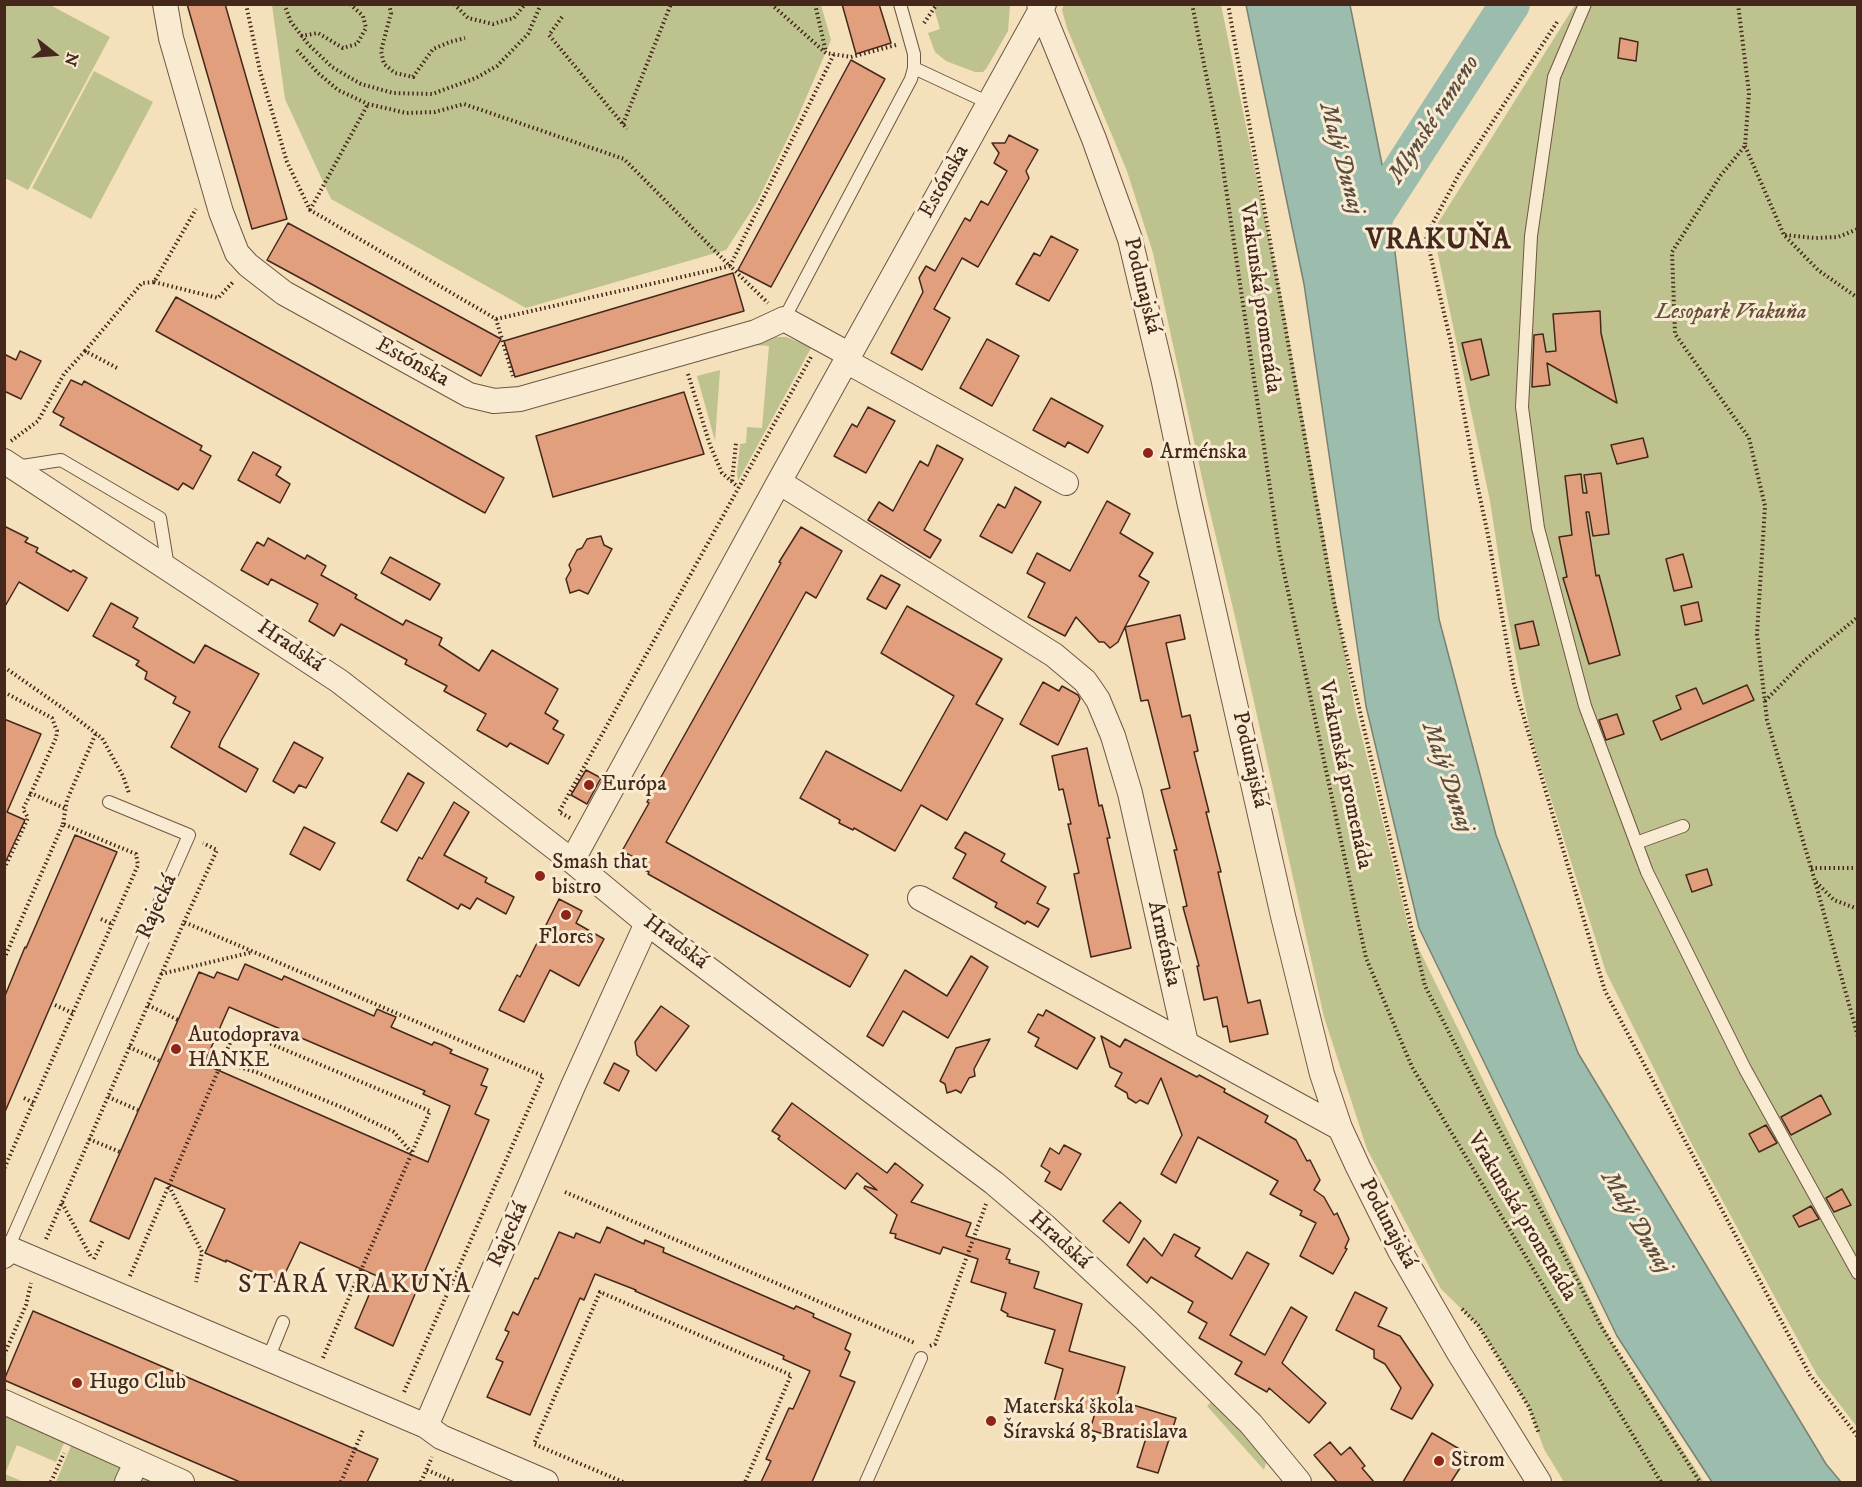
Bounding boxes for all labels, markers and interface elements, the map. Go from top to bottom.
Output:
north arrow [24,24,84,84]
text: N [60,50,83,68]
water label: Mlynské rameno [1383,51,1487,189]
water label: Malý Dunaj [1311,100,1369,218]
street label: Estónska [914,141,976,223]
street label: Vrakunská promenáda [1233,201,1285,395]
district label: VRAKUŇA [1366,225,1512,259]
street label: Podunajská [1116,235,1166,337]
park label: Lesopark Vrakuňa [1655,300,1807,326]
street label: Estónska [371,332,453,394]
place label: Arménska [1160,440,1247,466]
marker: Arménska [1141,446,1155,460]
street label: Hradská [252,615,328,679]
street label: Vrakunská promenáda [1311,678,1377,872]
street label: Podunajská [1225,709,1273,811]
water label: Malý Dunaj [1414,719,1478,837]
place label: Európa [601,772,666,798]
marker: Európa [582,778,596,792]
place label: Smash that bistro [552,850,648,902]
marker: Smash that bistro [533,869,547,883]
street label: Rajecká [132,871,184,943]
street label: Arménska [1140,899,1186,989]
marker: Flores [559,908,573,922]
street label: Hradská [637,910,713,976]
place label: Flores [538,925,594,951]
place label: Autodoprava HANKE [188,1023,300,1074]
marker: Autodoprava HANKE [169,1042,183,1056]
street label: Vrakunská promenáda [1460,1128,1582,1306]
water label: Malý Dunaj [1593,1167,1677,1279]
street label: Podunajská [1352,1174,1422,1274]
street label: Rajecká [483,1199,535,1271]
street label: Hradská [1022,1206,1096,1276]
district label: STARÁ VRAKUŇA [238,1271,472,1303]
place label: Hugo Club [89,1370,186,1396]
marker: Hugo Club [70,1376,84,1390]
place label: Materská škola Šíravská 8, Bratislava [1003,1395,1188,1446]
marker: Materská škola Šíravská 8, Bratislava [984,1414,998,1428]
place label: Strom [1451,1448,1505,1474]
marker: Strom [1432,1454,1446,1468]

